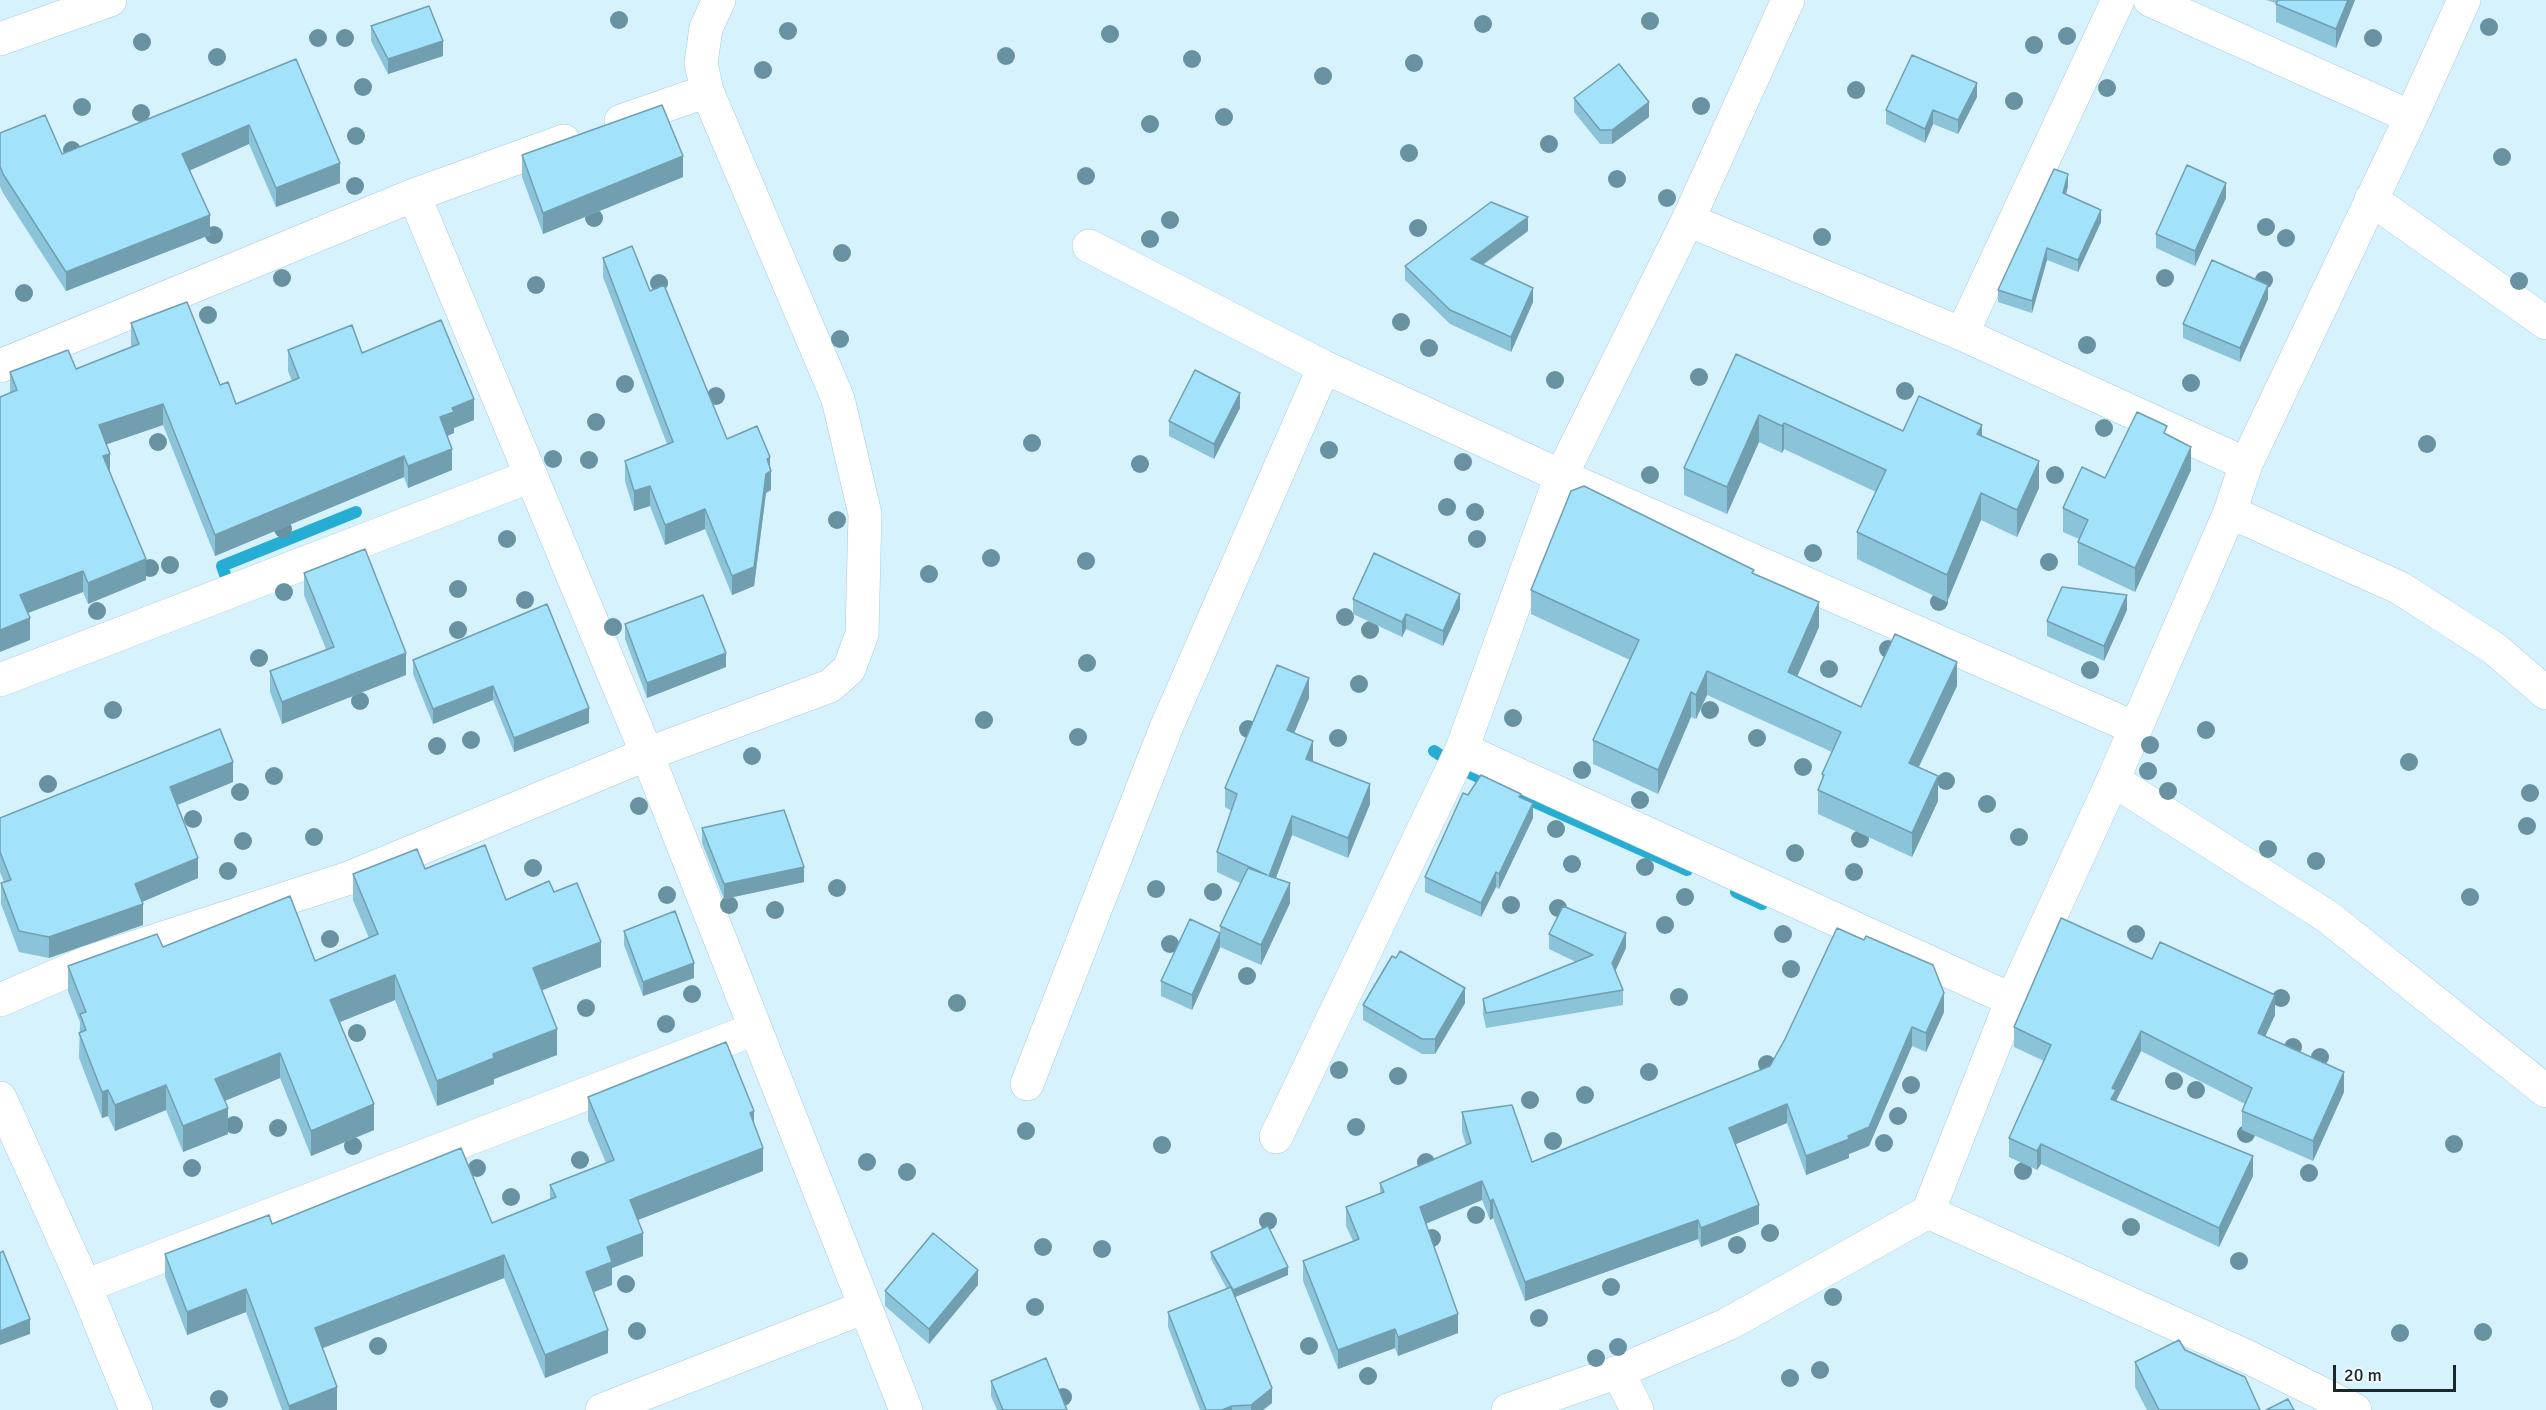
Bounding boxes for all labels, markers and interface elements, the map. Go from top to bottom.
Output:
scale bar [2336,1353,2459,1391]
text: 20 m [2344,1364,2382,1386]

